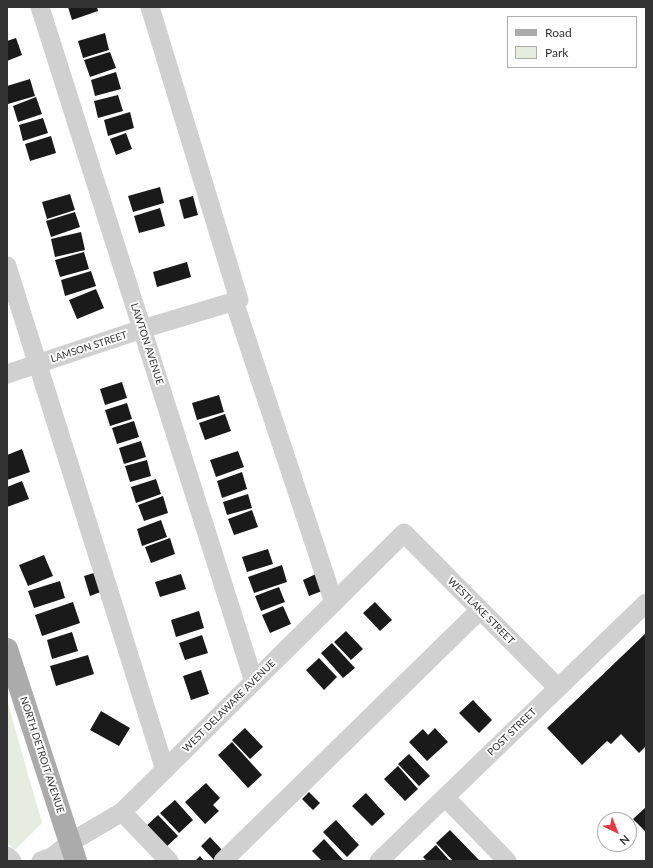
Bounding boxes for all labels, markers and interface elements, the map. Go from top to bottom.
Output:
legend [507,16,637,68]
text: Road [545,25,572,40]
text: Park [545,45,568,60]
street label: LAWTON AVENUE [128,302,166,386]
street label: LAMSON STREET [49,329,129,365]
street label: WESTLAKE STREET [445,575,517,647]
street label: WEST DELAWARE AVENUE [180,657,278,755]
street label: NORTH DETROIT AVENUE [17,695,67,815]
street label: POST STREET [485,706,539,758]
north arrow [597,812,637,852]
text: N [617,833,632,848]

